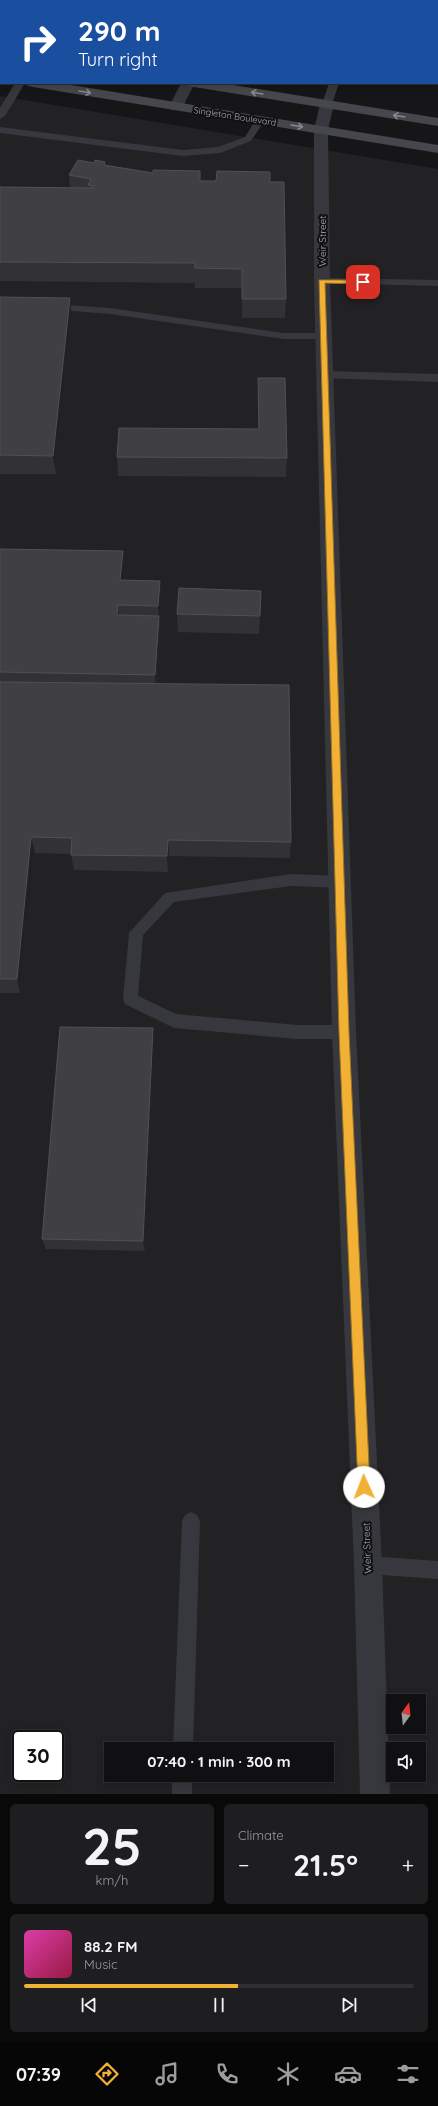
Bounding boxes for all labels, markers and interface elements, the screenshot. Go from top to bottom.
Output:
text: 290 m [78,13,161,48]
icon: right [12,16,64,68]
text: Turn right [78,48,158,71]
one-way arrow [78,88,91,96]
one-way arrow [251,89,264,97]
street label: Singleton Boulevard [193,104,277,128]
one-way arrow [393,111,406,119]
one-way arrow [290,122,303,130]
street label: Weir Street [316,215,329,267]
pin [346,265,380,299]
icon: arrive [352,271,374,293]
position arrow [343,1466,385,1508]
street label: Weir Street [360,1522,374,1574]
north arrow [386,1694,426,1734]
map controls [386,1694,426,1782]
speed limit sign: 30 [12,1730,64,1782]
button: sound [386,1742,426,1782]
text: 07:40 · 1 min · 300 m [147,1752,291,1771]
text: 25 [82,1813,142,1878]
text: Climate [238,1827,284,1843]
text: 21.5° [293,1846,358,1884]
text: − [238,1851,249,1879]
text: + [402,1851,414,1879]
text: km/h [96,1872,128,1888]
text: 88.2 FM [84,1937,138,1956]
text: Music [84,1956,118,1972]
icon: previous [78,1994,100,2016]
icon: pause [208,1994,230,2016]
icon: next [338,1994,360,2016]
icon: directions [93,2060,121,2088]
icon: music [153,2060,181,2088]
icon: phone [213,2060,241,2088]
icon: climate [274,2060,302,2088]
icon: car [334,2060,362,2088]
icon: filters [394,2060,422,2088]
text: 07:39 [16,2063,61,2086]

